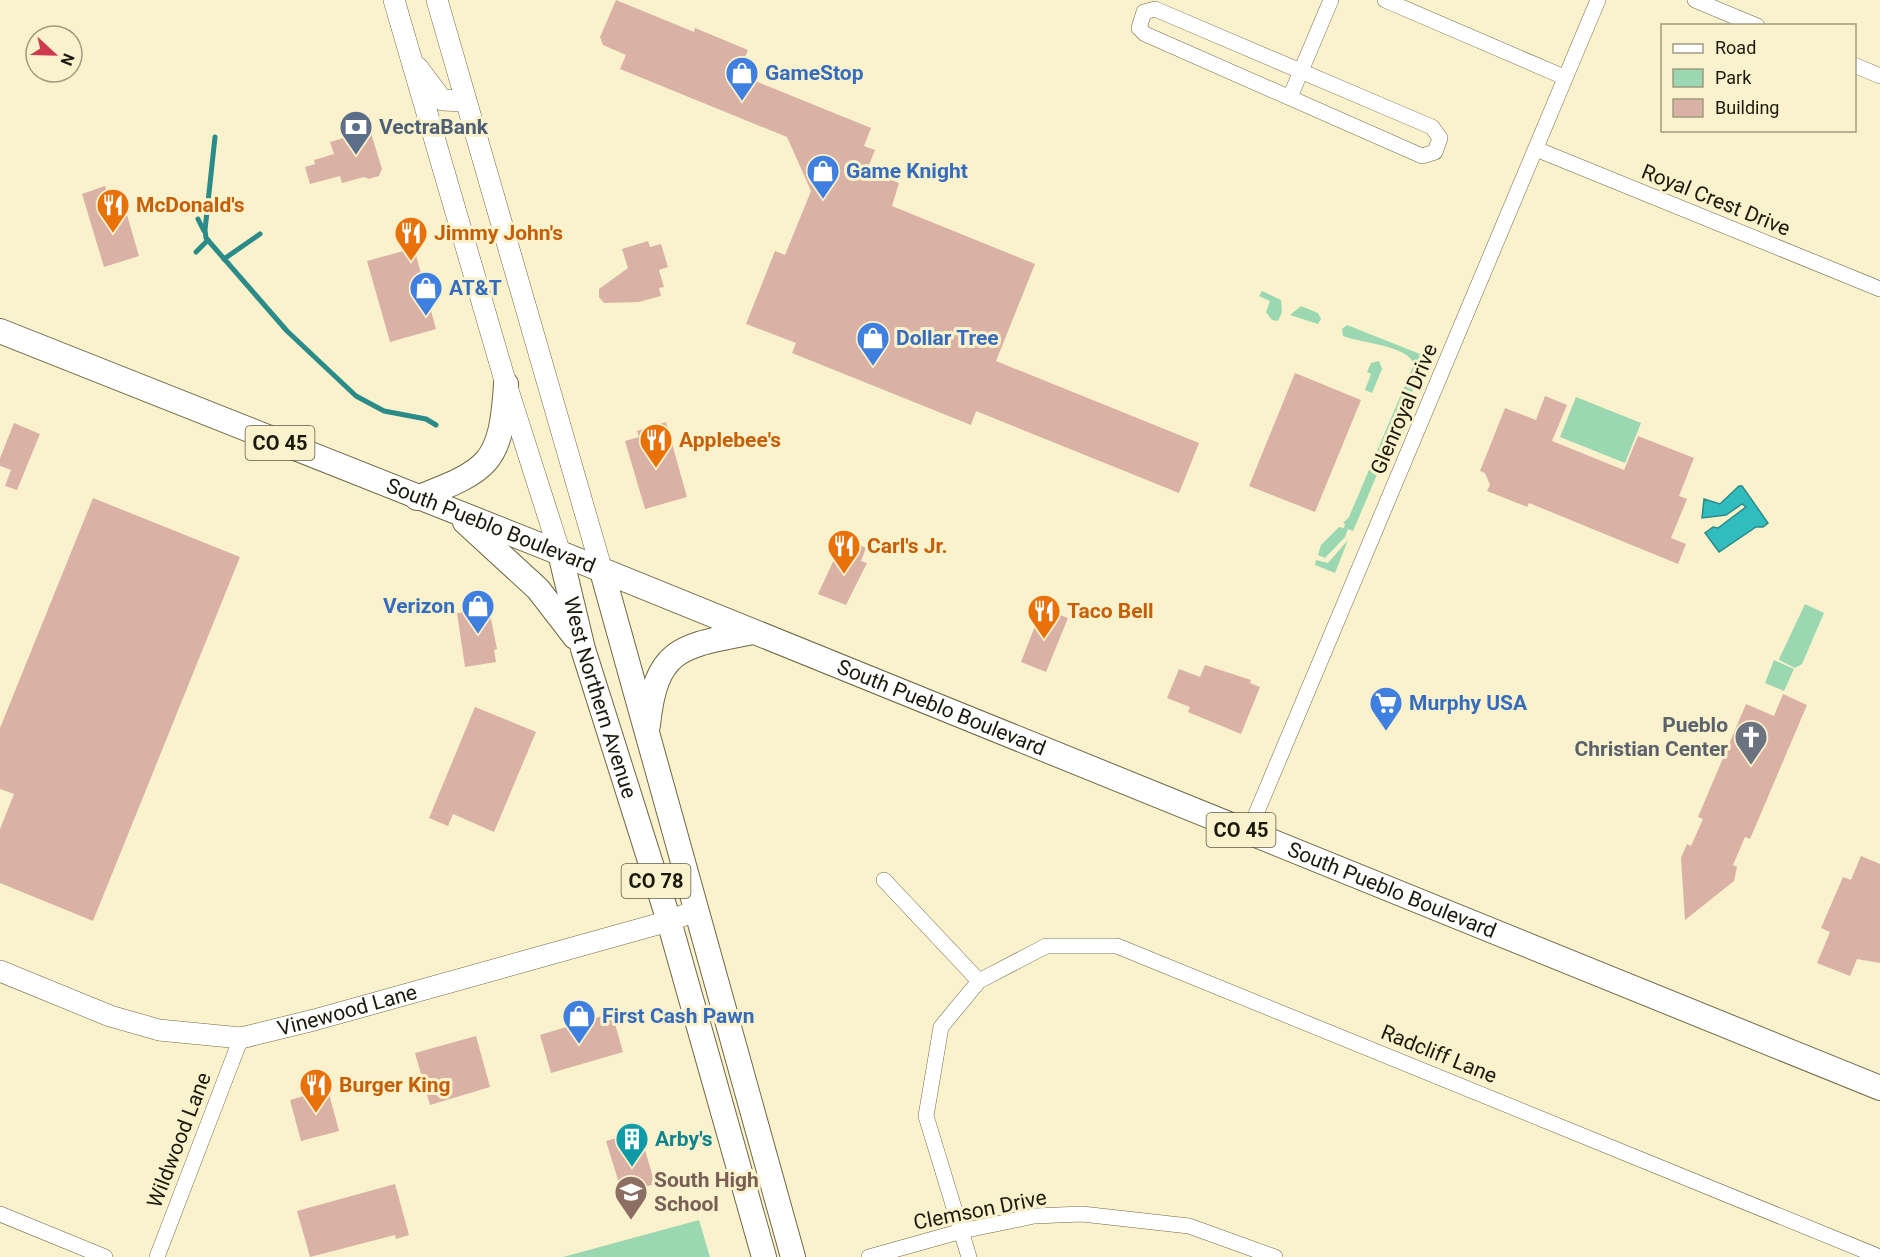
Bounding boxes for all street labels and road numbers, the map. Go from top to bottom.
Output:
street label: Royal Crest Drive [1638,159,1794,241]
street label: Glenroyal Drive [1366,340,1442,478]
road number: CO 45 [246,426,314,460]
street label: South Pueblo Boulevard [383,473,599,578]
street label: West Northern Avenue [559,594,641,801]
street label: South Pueblo Boulevard [834,655,1049,761]
road number: CO 45 [1206,813,1276,847]
street label: South Pueblo Boulevard [1284,837,1500,943]
road number: CO 78 [622,864,690,898]
street label: Vinewood Lane [275,980,420,1041]
street label: Radcliff Lane [1378,1020,1500,1088]
street label: Wildwood Lane [142,1069,216,1211]
street label: Clemson Drive [911,1185,1049,1235]

